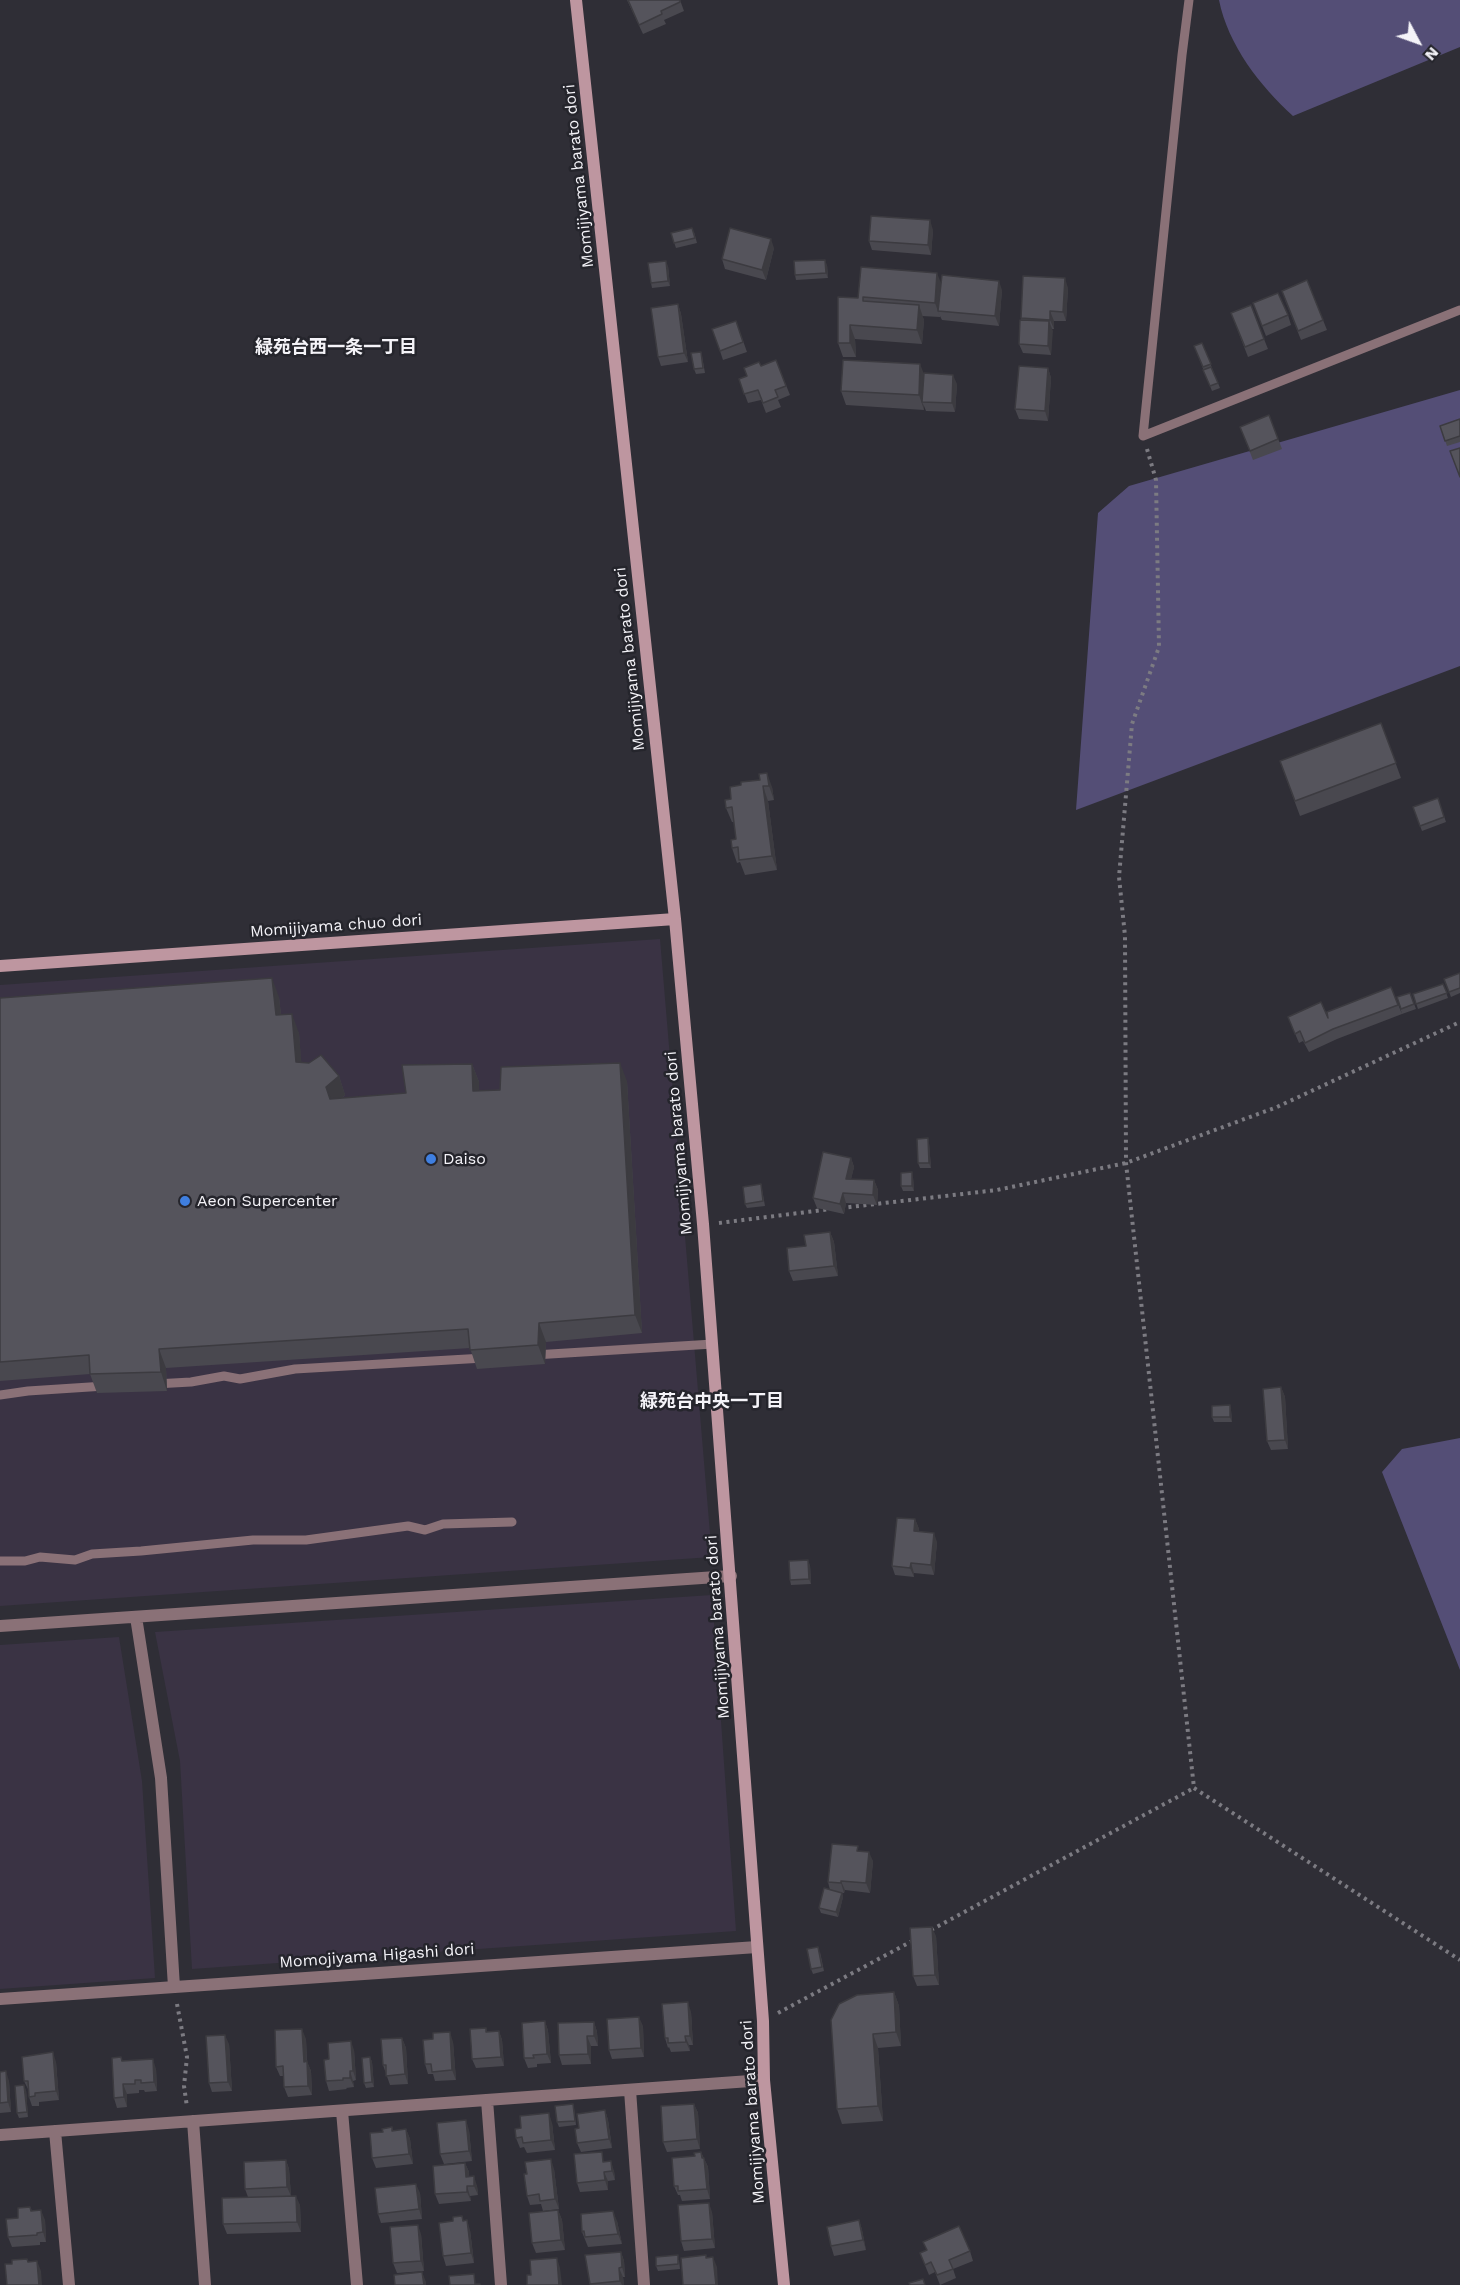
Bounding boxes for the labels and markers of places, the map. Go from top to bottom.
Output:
place label: Daiso [443,1149,486,1169]
marker: Daiso [424,1152,438,1166]
place label: Aeon Supercenter [197,1191,338,1211]
marker: Aeon Supercenter [178,1194,192,1208]

